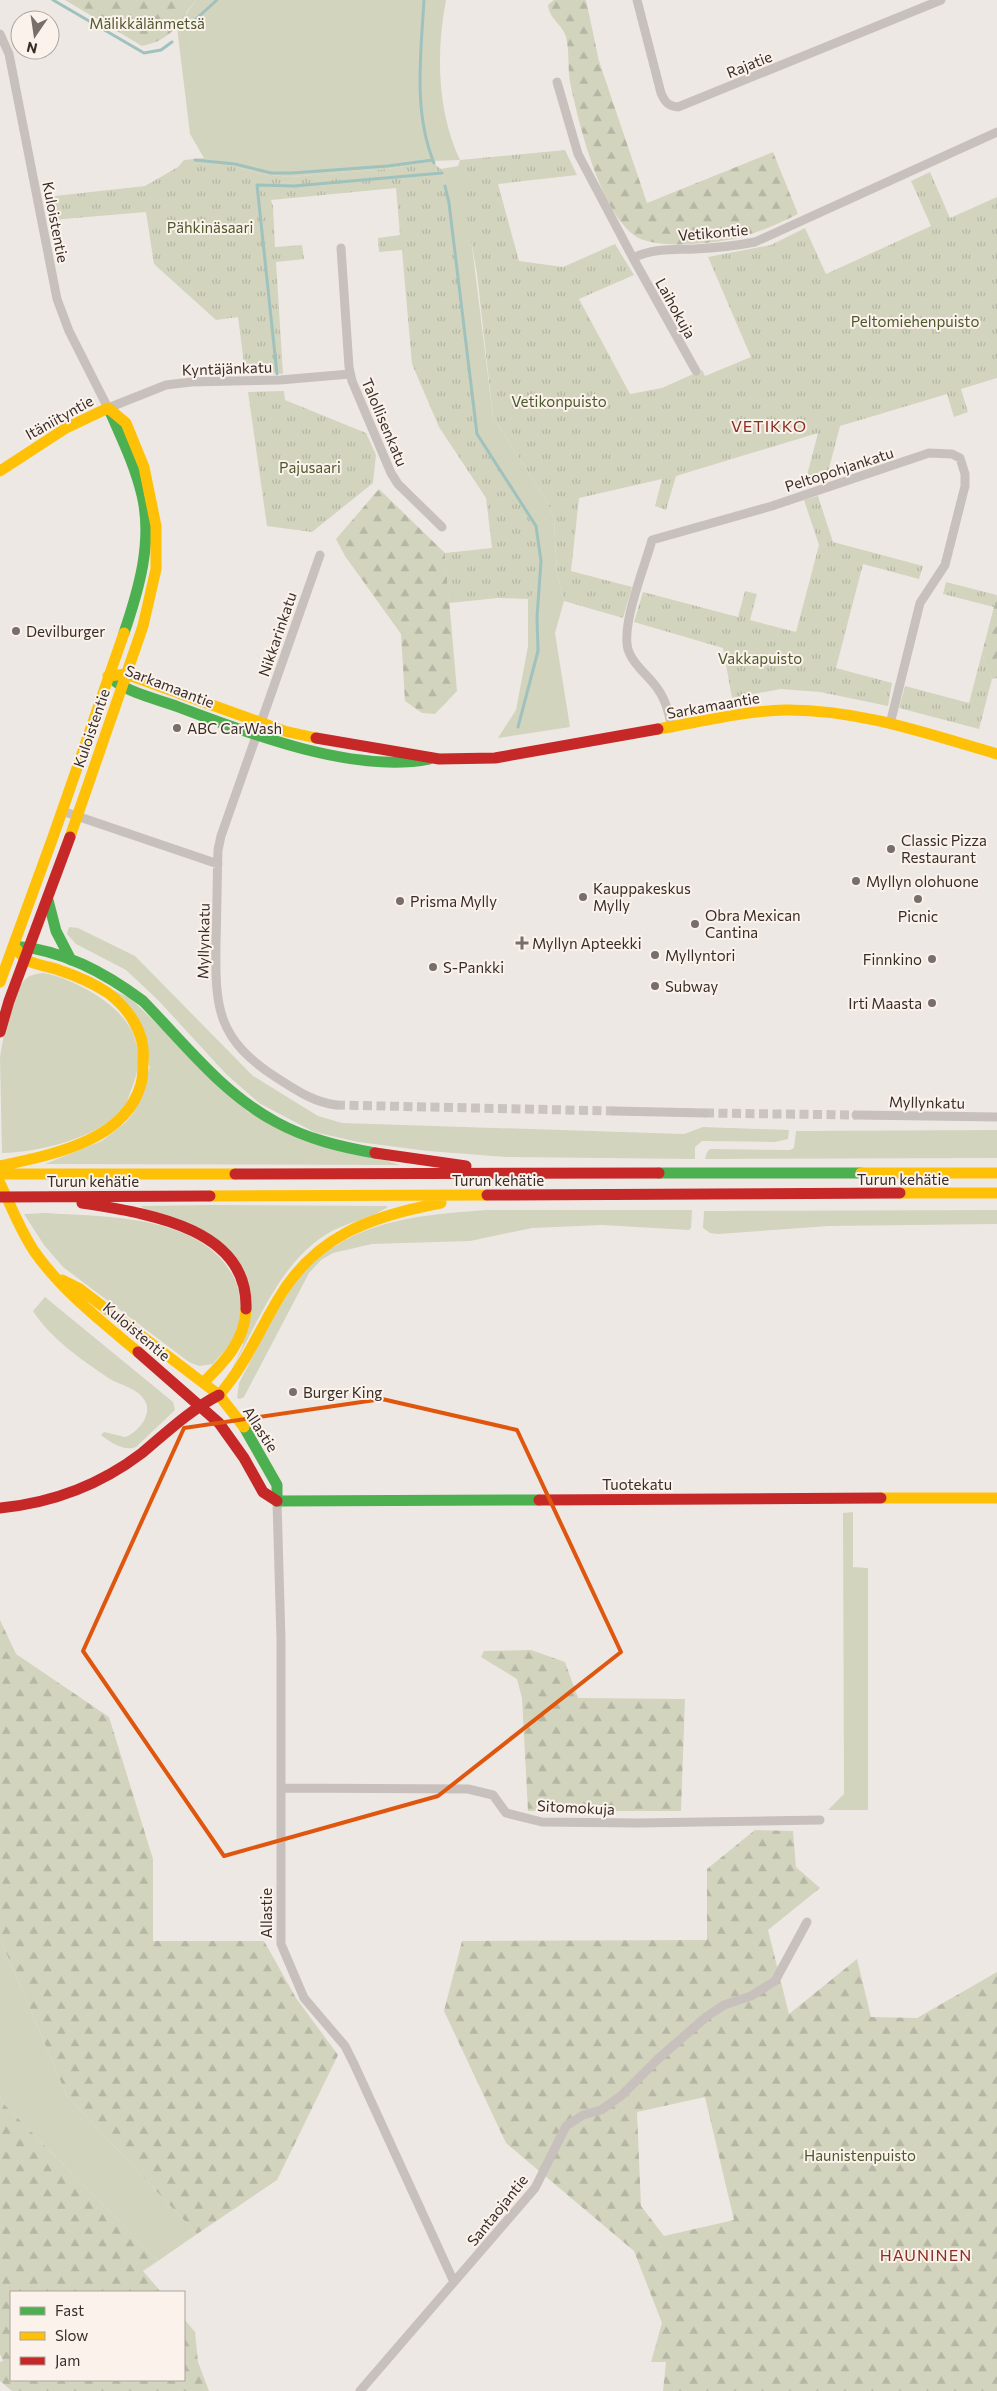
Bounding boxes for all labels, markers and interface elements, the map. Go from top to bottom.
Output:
north arrow [10,10,60,60]
park label: Mälikkälänmetsä [89,14,205,32]
text: N [25,39,39,58]
street label: Rajatie [724,47,774,81]
street label: Kuloistentie [39,180,73,264]
park label: Pähkinäsaari [167,218,253,236]
street label: Vetikontie [677,220,749,244]
street label: Laihokuja [652,275,700,341]
park label: Peltomiehenpuisto [851,312,979,330]
street label: Kyntäjänkatu [181,357,273,379]
street label: Talollisenkatu [358,375,412,469]
street label: Itäniityntie [22,391,96,443]
park label: Vetikonpuisto [511,392,607,410]
district label: VETIKKO [731,416,807,435]
street label: Peltopohjankatu [782,443,896,495]
park label: Pajusaari [279,458,341,476]
street label: Nikkarinkatu [254,589,300,679]
place label: Devilburger [26,622,105,640]
marker: Devilburger [10,625,22,637]
park label: Vakkapuisto [718,649,802,667]
street label: Sarkamaantie [123,661,217,711]
street label: Kuloistentie [69,686,113,770]
street label: Sarkamaantie [665,688,761,722]
place label: ABC CarWash [187,719,282,737]
marker: ABC CarWash [171,722,183,734]
place label: Classic Pizza Restaurant [901,831,987,866]
marker: Classic Pizza Restaurant [885,843,897,855]
place label: Myllyn olohuone [866,872,979,890]
marker: Myllyn olohuone [850,875,862,887]
place label: Kauppakeskus Mylly [593,879,691,914]
marker: Kauppakeskus Mylly [577,891,589,903]
place label: Prisma Mylly [410,892,497,910]
marker: Picnic [912,893,924,905]
marker: Prisma Mylly [394,895,406,907]
street label: Myllynkatu [193,903,213,979]
place label: Obra Mexican Cantina [705,906,801,941]
place label: Picnic [898,907,938,925]
marker: Obra Mexican Cantina [689,918,701,930]
place label: Myllyn Apteekki [532,934,642,952]
marker: Myllyn Apteekki [516,937,528,949]
place label: Myllyntori [665,946,735,964]
marker: Myllyntori [649,949,661,961]
place label: Finnkino [863,950,922,968]
marker: Finnkino [926,953,938,965]
place label: S-Pankki [443,958,504,976]
marker: S-Pankki [427,961,439,973]
place label: Subway [665,977,718,995]
marker: Subway [649,980,661,992]
place label: Irti Maasta [848,994,922,1012]
marker: Irti Maasta [926,997,938,1009]
street label: Myllynkatu [889,1092,965,1112]
street label: Turun kehätie [857,1170,949,1188]
street label: Turun kehätie [452,1171,544,1189]
street label: Turun kehätie [47,1172,139,1190]
street label: Kuloistentie [100,1298,174,1364]
place label: Burger King [303,1383,382,1401]
marker: Burger King [287,1386,299,1398]
street label: Allastie [240,1403,282,1455]
street label: Tuotekatu [602,1475,672,1493]
street label: Sitomokuja [537,1796,615,1818]
street label: Allastie [257,1888,275,1938]
park label: Haunistenpuisto [804,2146,916,2164]
street label: Santaojantie [463,2171,531,2249]
district label: HAUNINEN [880,2245,972,2264]
legend [10,2291,185,2381]
text: Fast [55,2301,84,2319]
text: Slow [55,2326,88,2344]
text: Jam [55,2351,80,2369]

